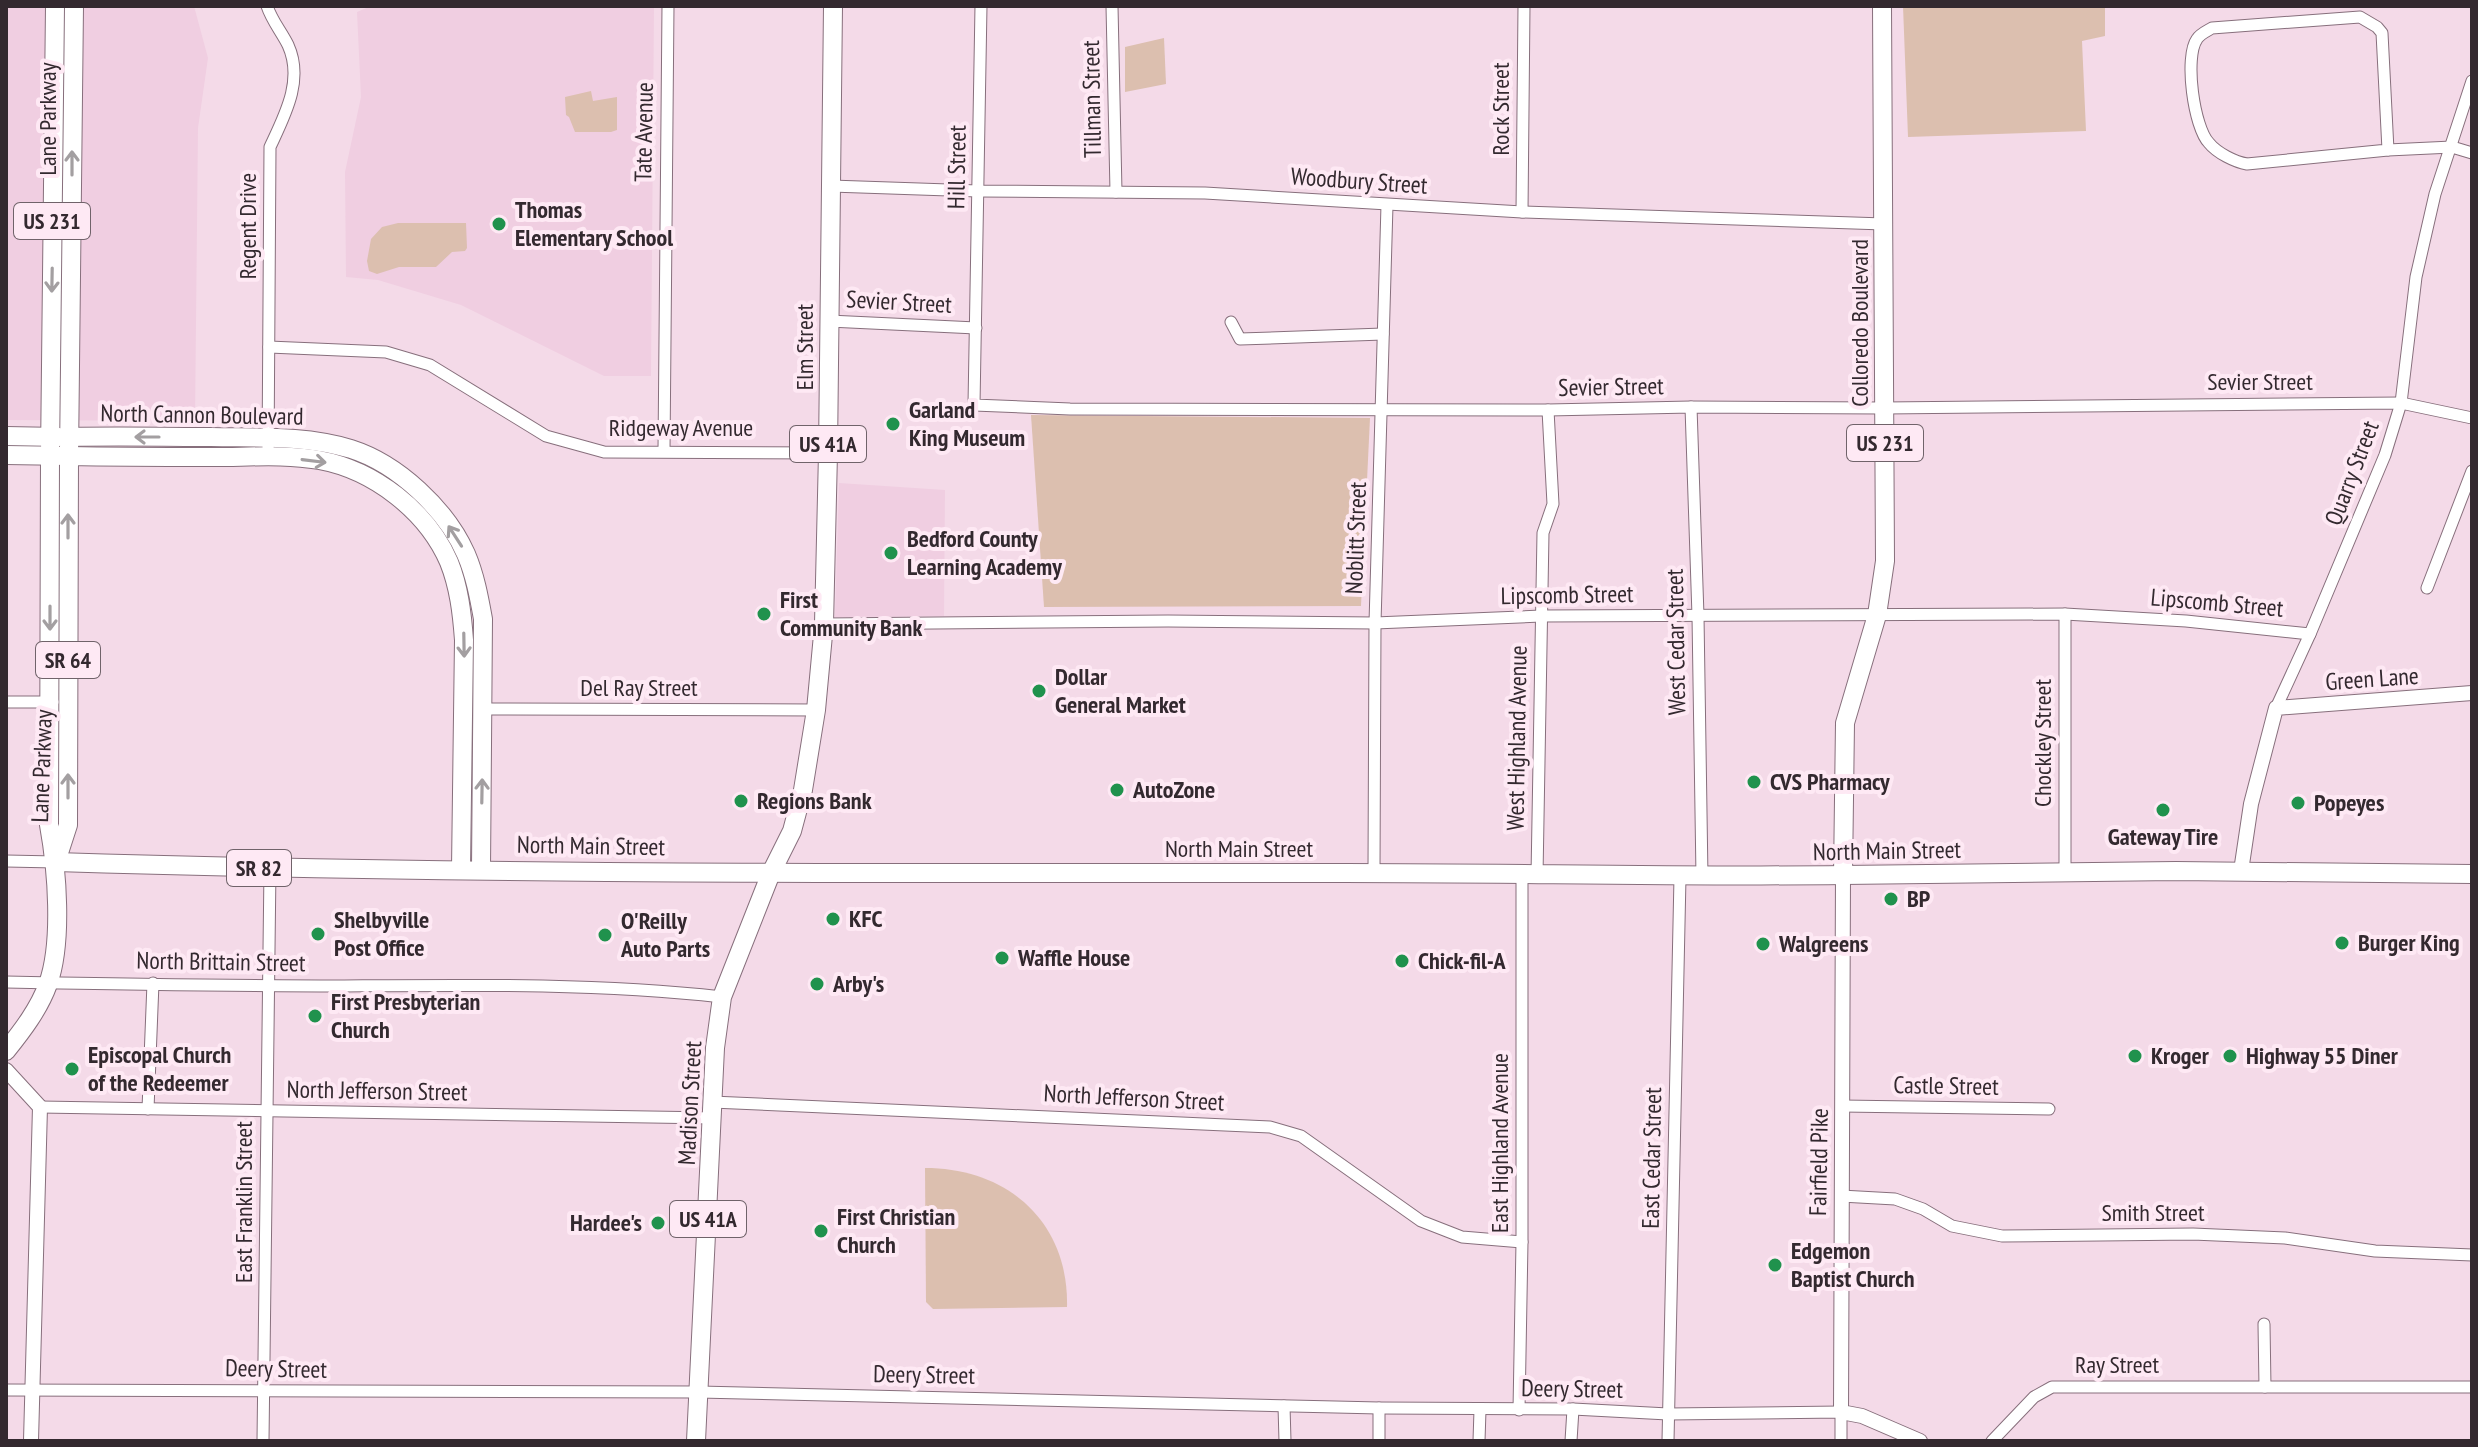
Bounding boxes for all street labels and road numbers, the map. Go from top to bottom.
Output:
street label: Tillman Street [1075,40,1108,158]
street label: Lane Parkway [32,62,63,176]
street label: Rock Street [1485,62,1516,156]
street label: Tate Avenue [627,82,660,182]
street label: Hill Street [940,124,973,209]
street label: Woodbury Street [1290,160,1429,201]
street label: Regent Drive [232,173,263,279]
road number: US 231 [14,203,90,239]
street label: Colloredo Boulevard [1844,239,1875,407]
street label: Sevier Street [846,283,953,320]
street label: Elm Street [789,303,820,390]
street label: Sevier Street [2207,366,2313,397]
street label: Sevier Street [1558,370,1664,403]
street label: North Cannon Boulevard [100,397,304,432]
street label: Ridgeway Avenue [609,412,753,443]
street label: Quarry Street [2317,416,2386,529]
road number: US 231 [1847,425,1923,461]
road number: US 41A [790,426,866,462]
street label: Noblitt Street [1338,481,1373,595]
street label: West Cedar Street [1659,568,1692,716]
street label: Lipscomb Street [1500,578,1634,611]
street label: Lipscomb Street [2149,581,2285,624]
road number: SR 64 [36,642,100,678]
street label: West Highland Avenue [1499,645,1534,831]
street label: Green Lane [2324,660,2420,697]
street label: Del Ray Street [580,672,698,703]
street label: Chockley Street [2027,679,2058,807]
street label: Lane Parkway [24,709,59,823]
street label: North Main Street [517,829,666,862]
street label: North Main Street [1165,833,1313,864]
street label: North Main Street [1813,834,1962,867]
road number: SR 82 [227,850,291,886]
street label: North Brittain Street [136,945,306,978]
street label: Madison Street [671,1040,708,1166]
street label: East Highland Avenue [1484,1053,1515,1233]
street label: Castle Street [1893,1069,1999,1102]
street label: North Jefferson Street [286,1073,468,1108]
street label: North Jefferson Street [1043,1077,1226,1118]
street label: East Cedar Street [1635,1087,1668,1229]
street label: Fairfield Pike [1802,1108,1835,1216]
street label: East Franklin Street [228,1121,259,1283]
street label: Smith Street [2101,1197,2205,1228]
road number: US 41A [670,1201,746,1237]
street label: Ray Street [2075,1349,2160,1380]
street label: Deery Street [225,1352,328,1385]
street label: Deery Street [873,1358,976,1391]
street label: Deery Street [1521,1372,1624,1405]

